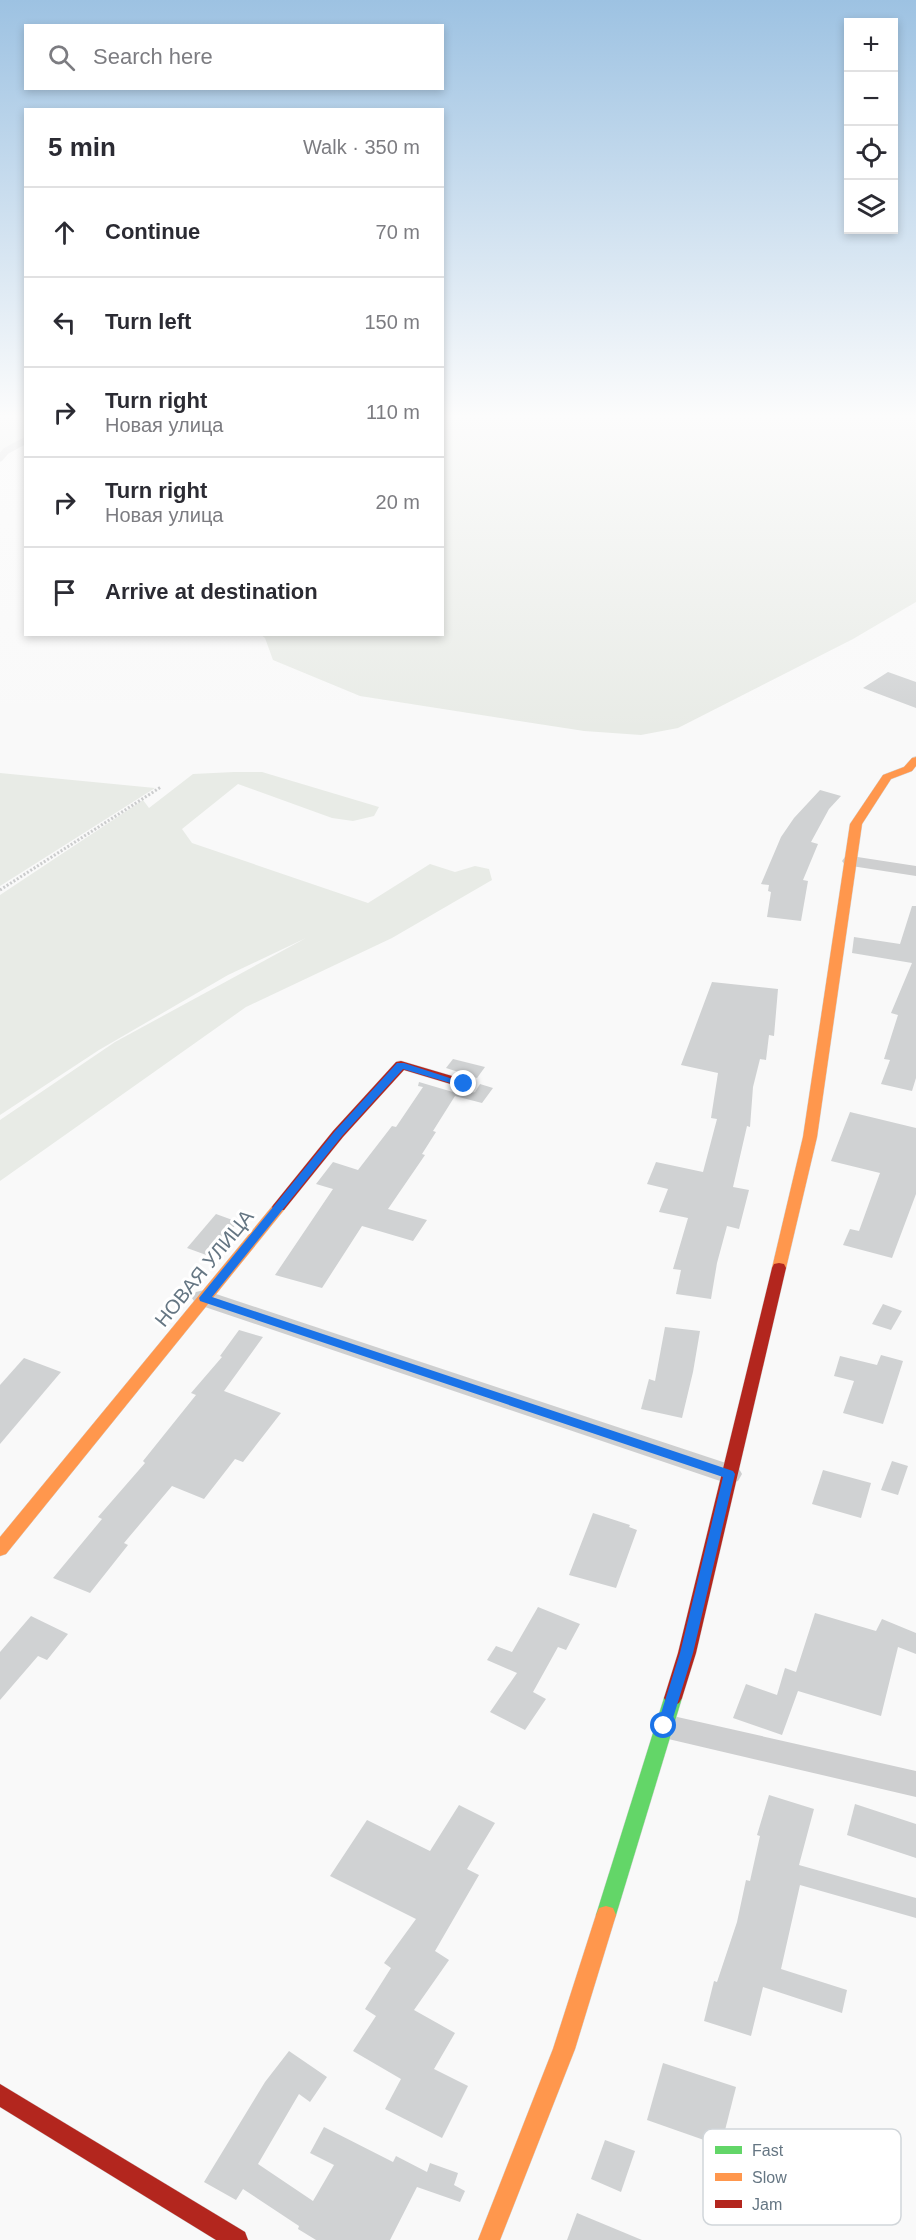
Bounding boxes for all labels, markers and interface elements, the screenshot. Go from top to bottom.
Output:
map controls [844,18,898,234]
button: + [844,18,898,72]
search box [24,24,444,90]
icon: search [45,41,78,74]
text: Search here [93,44,213,69]
button: − [844,72,898,126]
button: locate [844,126,898,180]
text: 5 min [48,132,116,162]
text: Walk · 350 m [303,136,420,158]
button: layers [844,180,898,234]
icon: ahead [48,216,81,249]
text: Continue [105,219,200,244]
text: 70 m [376,221,420,243]
icon: left [48,306,81,339]
text: Turn left [105,309,191,334]
text: 150 m [364,311,420,333]
text: Turn right [105,388,207,413]
icon: right [48,396,81,429]
text: 110 m [366,401,420,423]
text: Новая улица [105,414,223,436]
text: Turn right [105,478,207,503]
icon: right [48,486,81,519]
text: 20 m [376,491,420,513]
text: Новая улица [105,504,223,526]
icon: arrive [48,576,81,609]
text: Arrive at destination [105,579,318,604]
route end [450,1070,476,1096]
street label: НОВАЯ УЛИЦА [150,1205,258,1331]
route start [650,1712,676,1738]
legend [703,2129,901,2225]
text: Fast [752,2142,784,2159]
text: Slow [752,2169,787,2186]
text: Jam [752,2196,782,2213]

